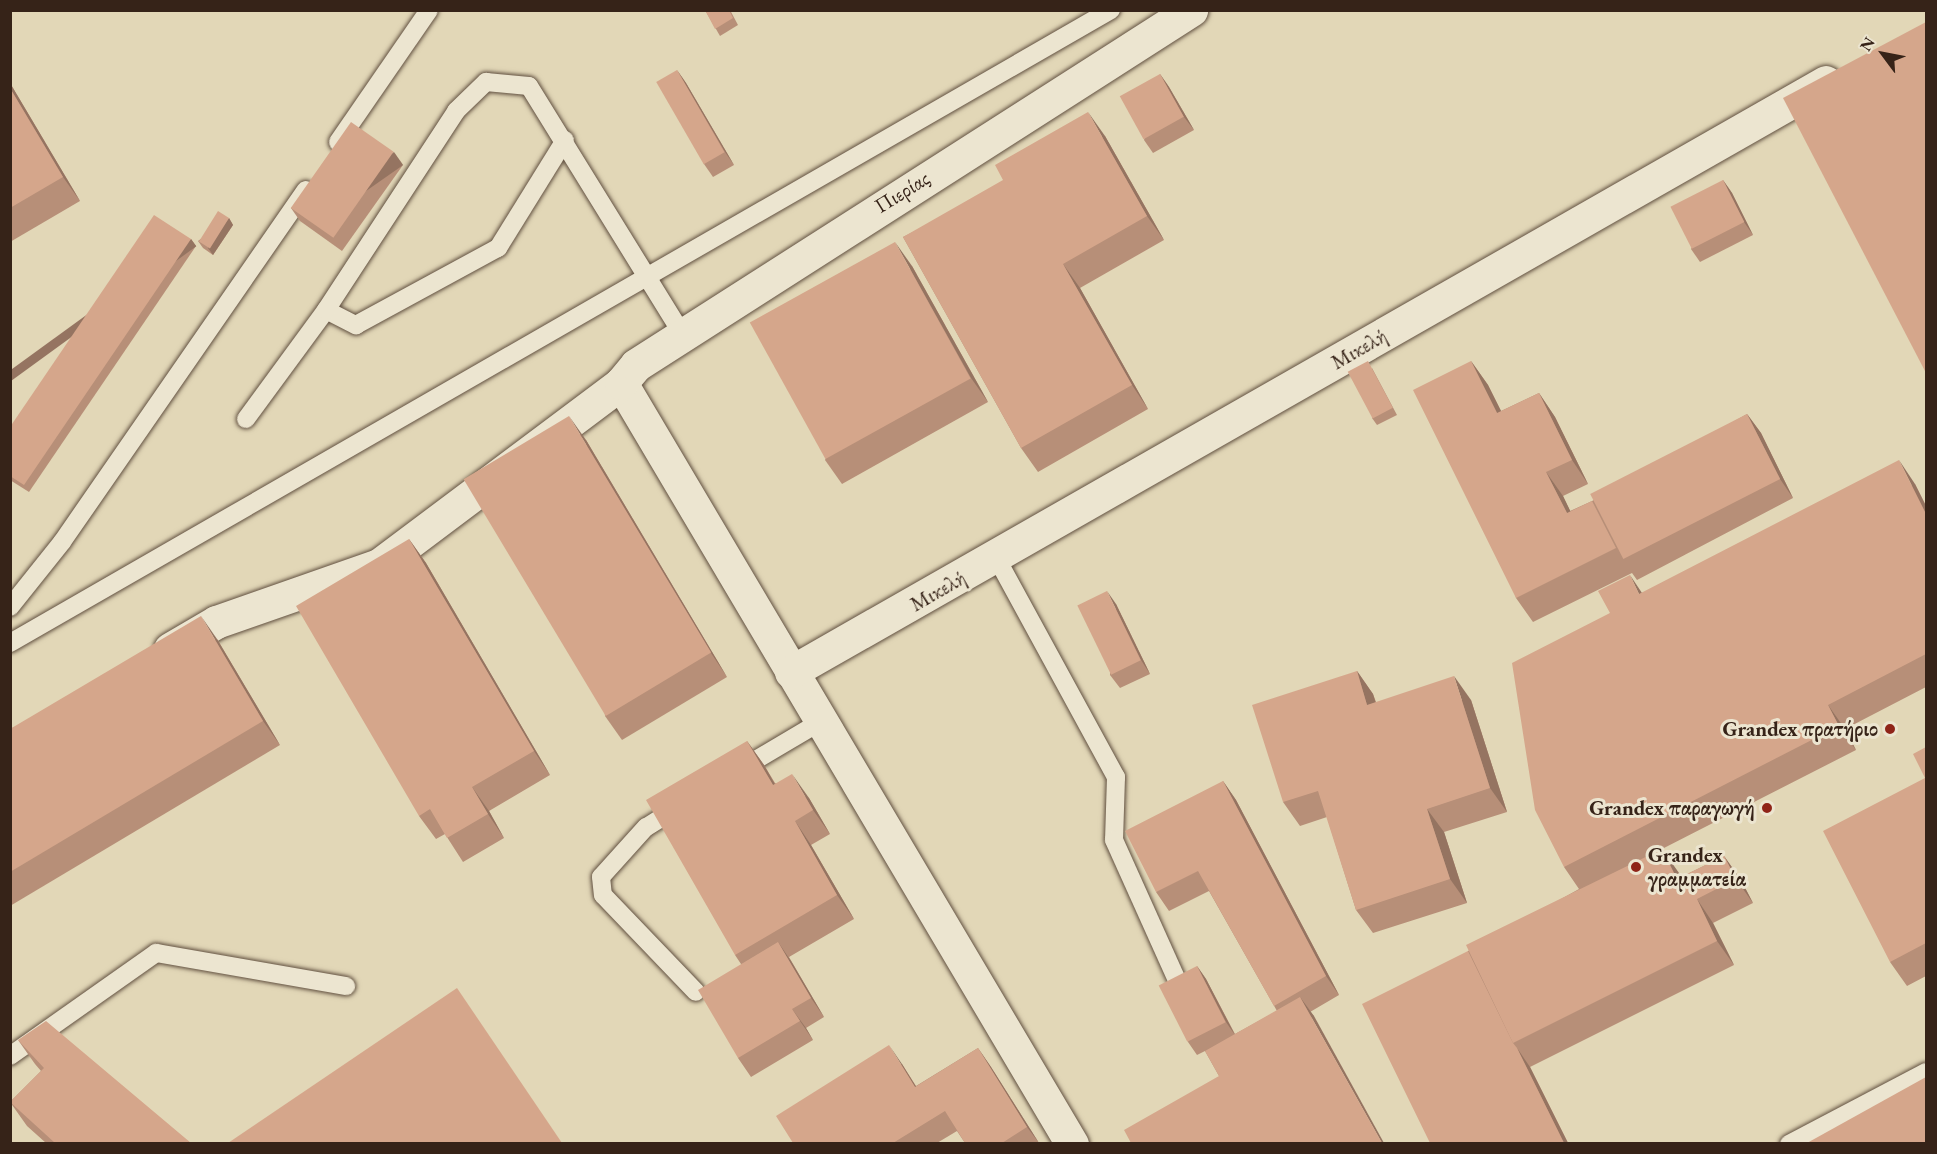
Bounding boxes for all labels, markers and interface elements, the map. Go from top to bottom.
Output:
north arrow [1853,24,1913,84]
text: N [1855,33,1880,55]
street label: Πιερίας [870,165,934,219]
street label: Μικελή [1327,323,1391,375]
street label: Μικελή [906,565,970,617]
place label: Grandex πρατήριο [1723,716,1878,742]
marker: Grandex πρατήριο [1883,722,1897,736]
place label: Grandex παραγωγή [1589,795,1755,821]
marker: Grandex παραγωγή [1760,801,1774,815]
place label: Grandex γραμματεία [1648,842,1746,892]
marker: Grandex γραμματεία [1629,860,1643,874]

